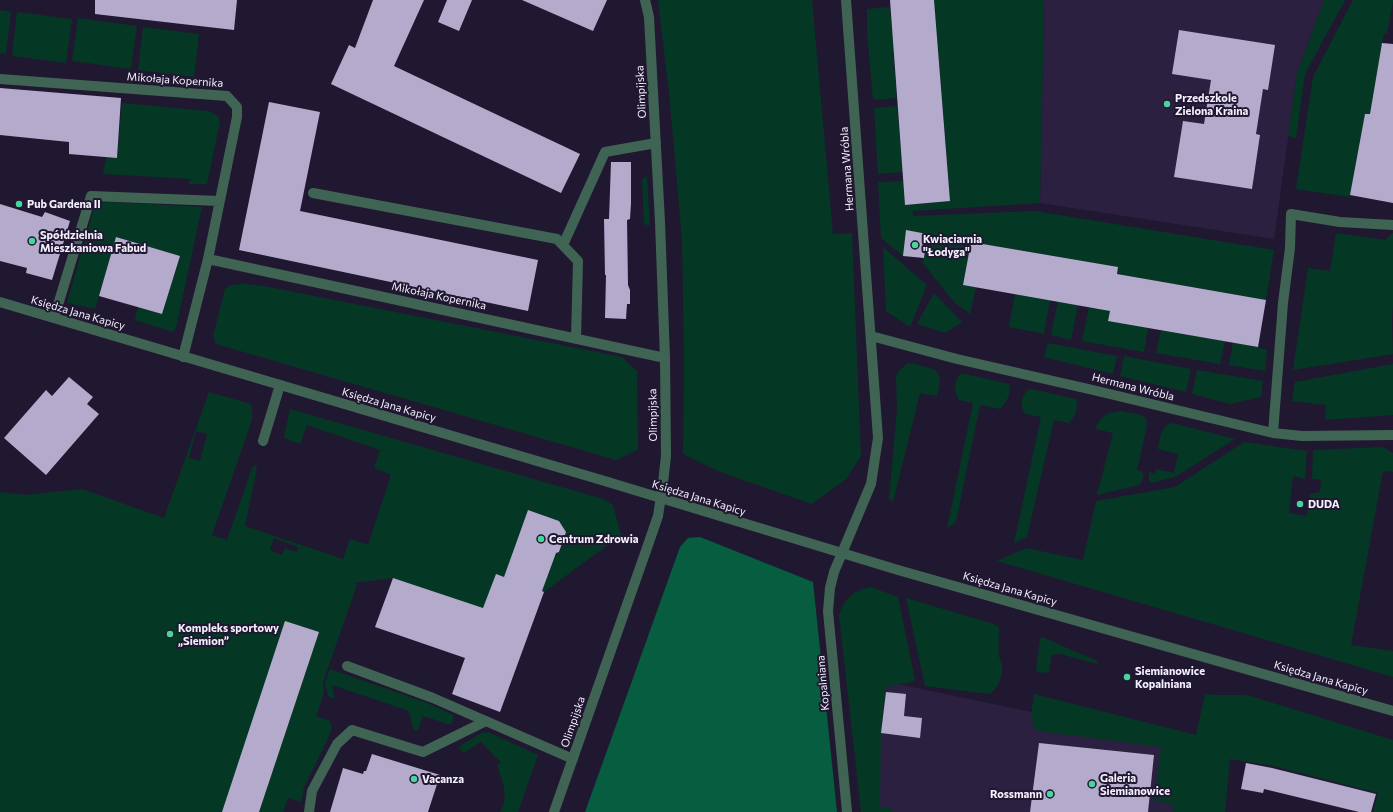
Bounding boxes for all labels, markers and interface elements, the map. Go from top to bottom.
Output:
street label: Olimpijska [633,65,649,119]
street label: Mikołaja Kopernika [126,70,224,90]
place label: Przedszkole Zielona Kraina [1175,91,1248,117]
marker: Przedszkole Zielona Kraina [1162,99,1172,109]
street label: Hermana Wróbla [837,126,857,212]
place label: Pub Gardena II [27,197,101,211]
marker: Pub Gardena II [14,199,24,209]
place label: Spółdzielnia Mieszkaniowa Fabud [40,228,146,254]
place label: Kwiaciarnia "Łodyga" [923,232,982,258]
marker: Spółdzielnia Mieszkaniowa Fabud [27,236,37,246]
marker: Kwiaciarnia "Łodyga" [910,240,920,250]
street label: Mikołaja Kopernika [390,280,488,312]
street label: Księdza Jana Kapicy [29,293,127,333]
street label: Hermana Wróbla [1090,370,1176,404]
street label: Księdza Jana Kapicy [340,385,438,425]
street label: Olimpijska [646,388,660,442]
street label: Księdza Jana Kapicy [650,477,748,519]
place label: DUDA [1308,497,1340,511]
marker: DUDA [1295,499,1305,509]
place label: Centrum Zdrowia [549,532,639,546]
marker: Centrum Zdrowia [536,534,546,544]
street label: Księdza Jana Kapicy [961,569,1059,609]
place label: Kompleks sportowy „Siemion” [178,621,279,647]
marker: Kompleks sportowy „Siemion” [165,629,175,639]
street label: Kopalniana [814,655,832,711]
street label: Księdza Jana Kapicy [1272,658,1370,698]
place label: Siemianowice Kopalniana [1135,664,1205,690]
marker: Siemianowice Kopalniana [1122,672,1132,682]
street label: Olimpijska [558,695,588,749]
place label: Galeria Siemianowice [1100,771,1170,797]
place label: Vacanza [422,772,464,786]
marker: Vacanza [409,774,419,784]
marker: Galeria Siemianowice [1087,779,1097,789]
place label: Rossmann [990,787,1042,801]
marker: Rossmann [1045,789,1055,799]

